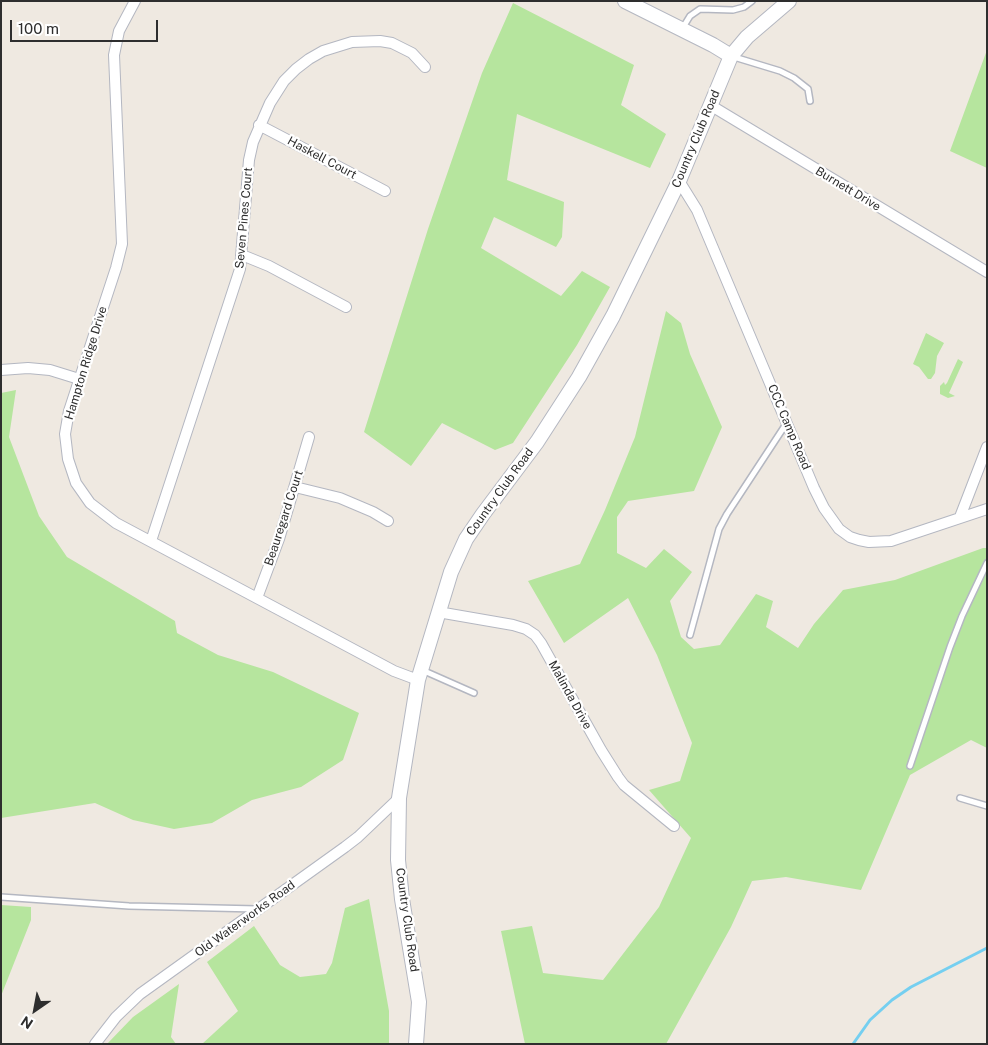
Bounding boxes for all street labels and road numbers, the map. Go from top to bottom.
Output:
street label: Country Club Road [669,88,723,190]
street label: Haskell Court [285,134,359,182]
street label: Burnett Drive [813,164,883,214]
street label: Seven Pines Court [232,167,256,269]
street label: Hampton Ridge Drive [62,304,110,422]
street label: CCC Camp Road [765,382,813,472]
street label: Country Club Road [463,445,537,539]
street label: Beauregard Court [262,468,306,568]
street label: Malinda Drive [545,658,595,732]
street label: Country Club Road [393,867,421,973]
street label: Old Waterworks Road [192,878,298,960]

